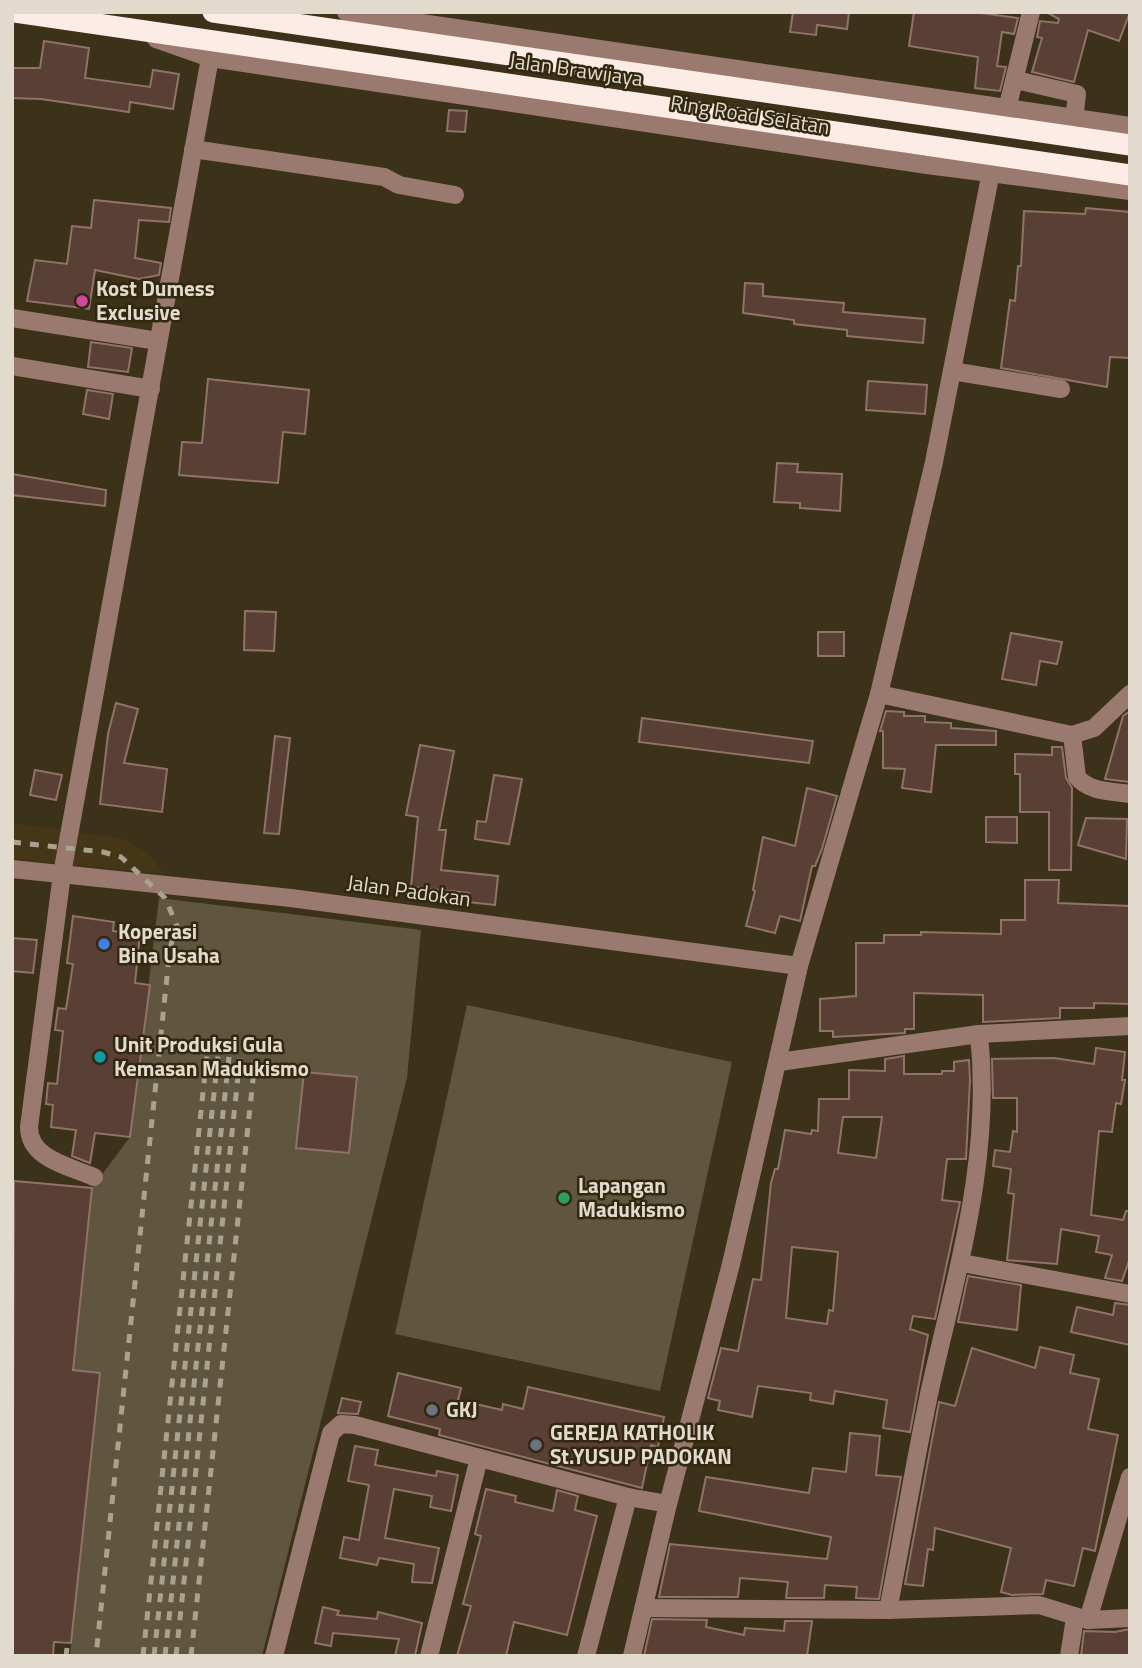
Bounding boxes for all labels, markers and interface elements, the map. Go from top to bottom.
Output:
street label: Jalan Brawijaya [507,44,646,94]
street label: Ring Road Selatan [668,86,832,142]
place label: Kost Dumess Exclusive [96,272,215,328]
marker: Kost Dumess Exclusive [74,293,90,309]
street label: Jalan Padokan [345,865,473,915]
place label: Koperasi Bina Usaha [118,915,220,971]
marker: Koperasi Bina Usaha [96,936,112,952]
place label: Unit Produksi Gula Kemasan Madukismo [114,1028,309,1084]
marker: Unit Produksi Gula Kemasan Madukismo [92,1049,108,1065]
place label: Lapangan Madukismo [578,1169,685,1225]
marker: Lapangan Madukismo [556,1190,572,1206]
place label: GKJ [446,1393,478,1425]
marker: GKJ [424,1402,440,1418]
place label: GEREJA KATHOLIK St.YUSUP PADOKAN [550,1416,732,1472]
marker: GEREJA KATHOLIK St.YUSUP PADOKAN [528,1437,544,1453]

